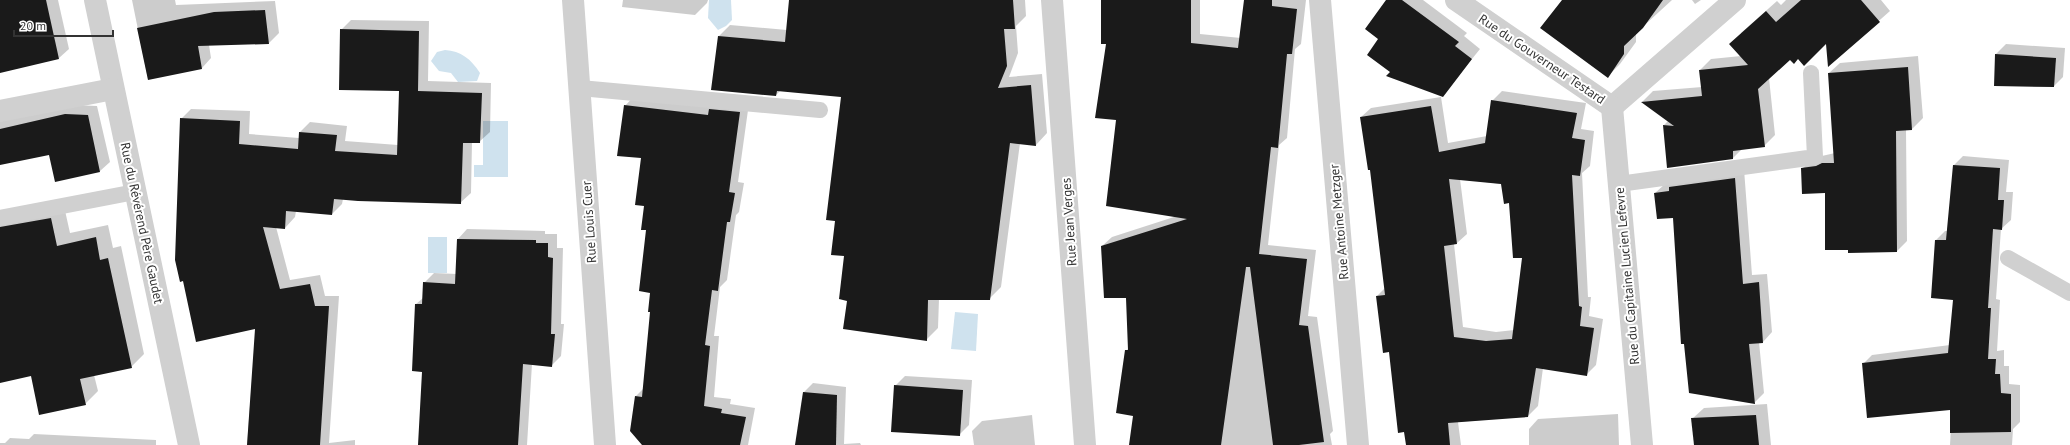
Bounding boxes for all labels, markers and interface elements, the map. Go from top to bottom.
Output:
street label: Rue du Gouverneur Testard [1475,10,1609,108]
scale bar [14,12,113,38]
text: 20 m [20,18,46,33]
street label: Rue du Révérend Père Gaudet [117,141,168,306]
street label: Rue Antoine Metzger [1325,163,1353,280]
street label: Rue Jean Verges [1057,177,1081,267]
street label: Rue Louis Cuer [578,180,600,264]
street label: Rue du Capitaine Lucien Lefevre [1611,187,1643,365]

